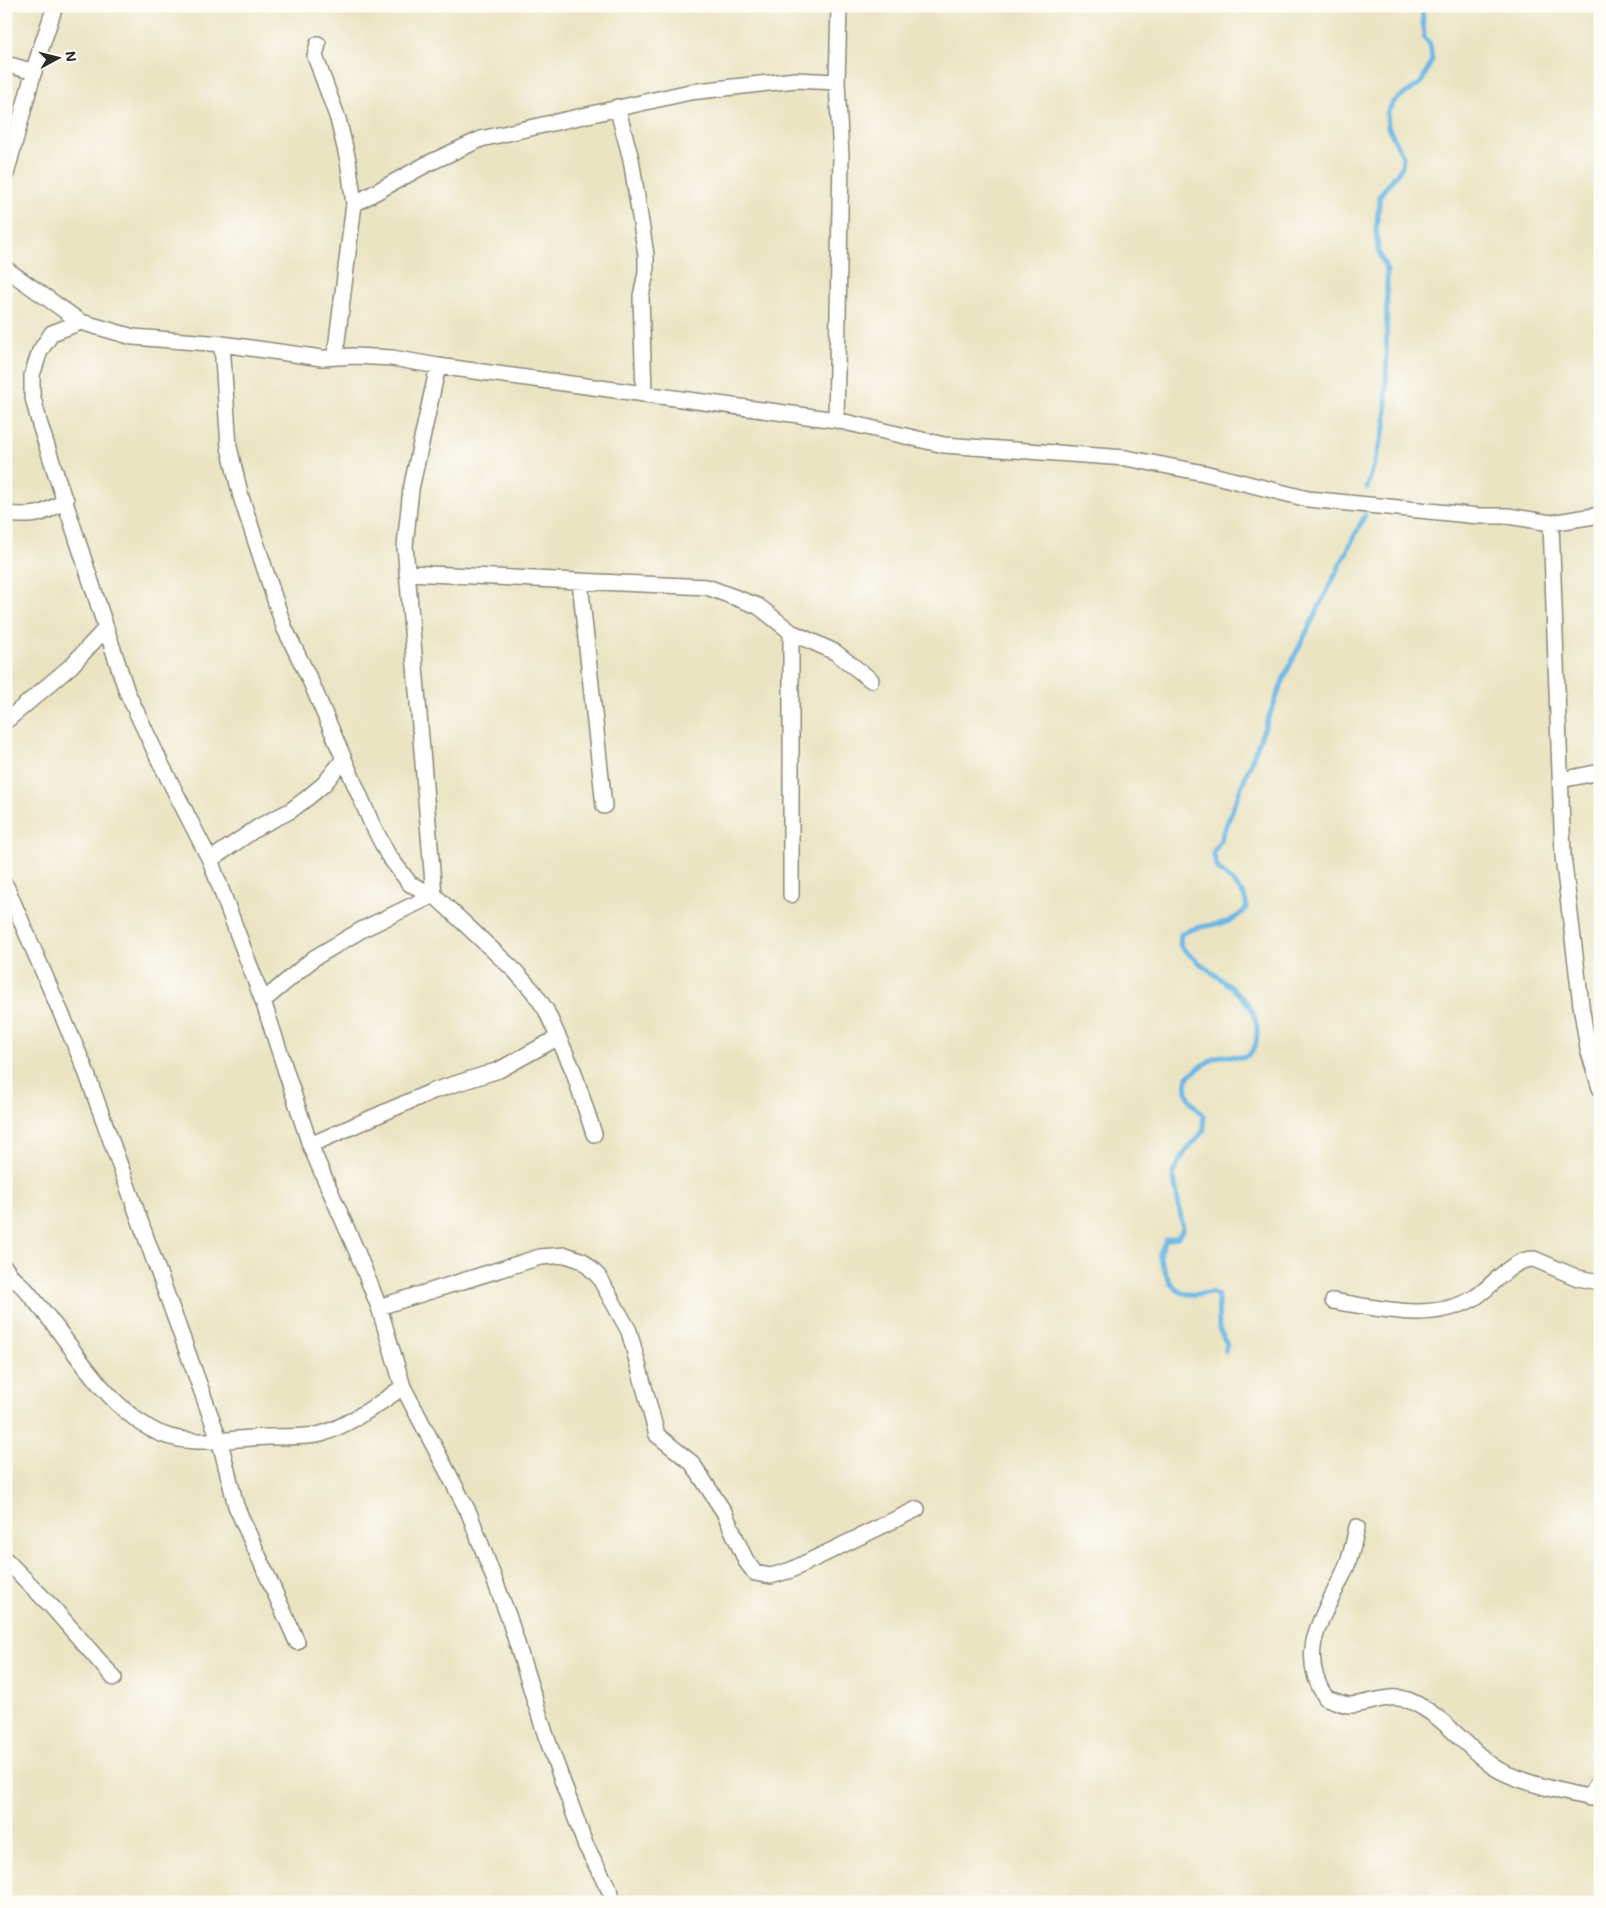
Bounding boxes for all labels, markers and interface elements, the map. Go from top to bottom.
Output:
north arrow [32,32,82,82]
text: N [61,50,81,63]

